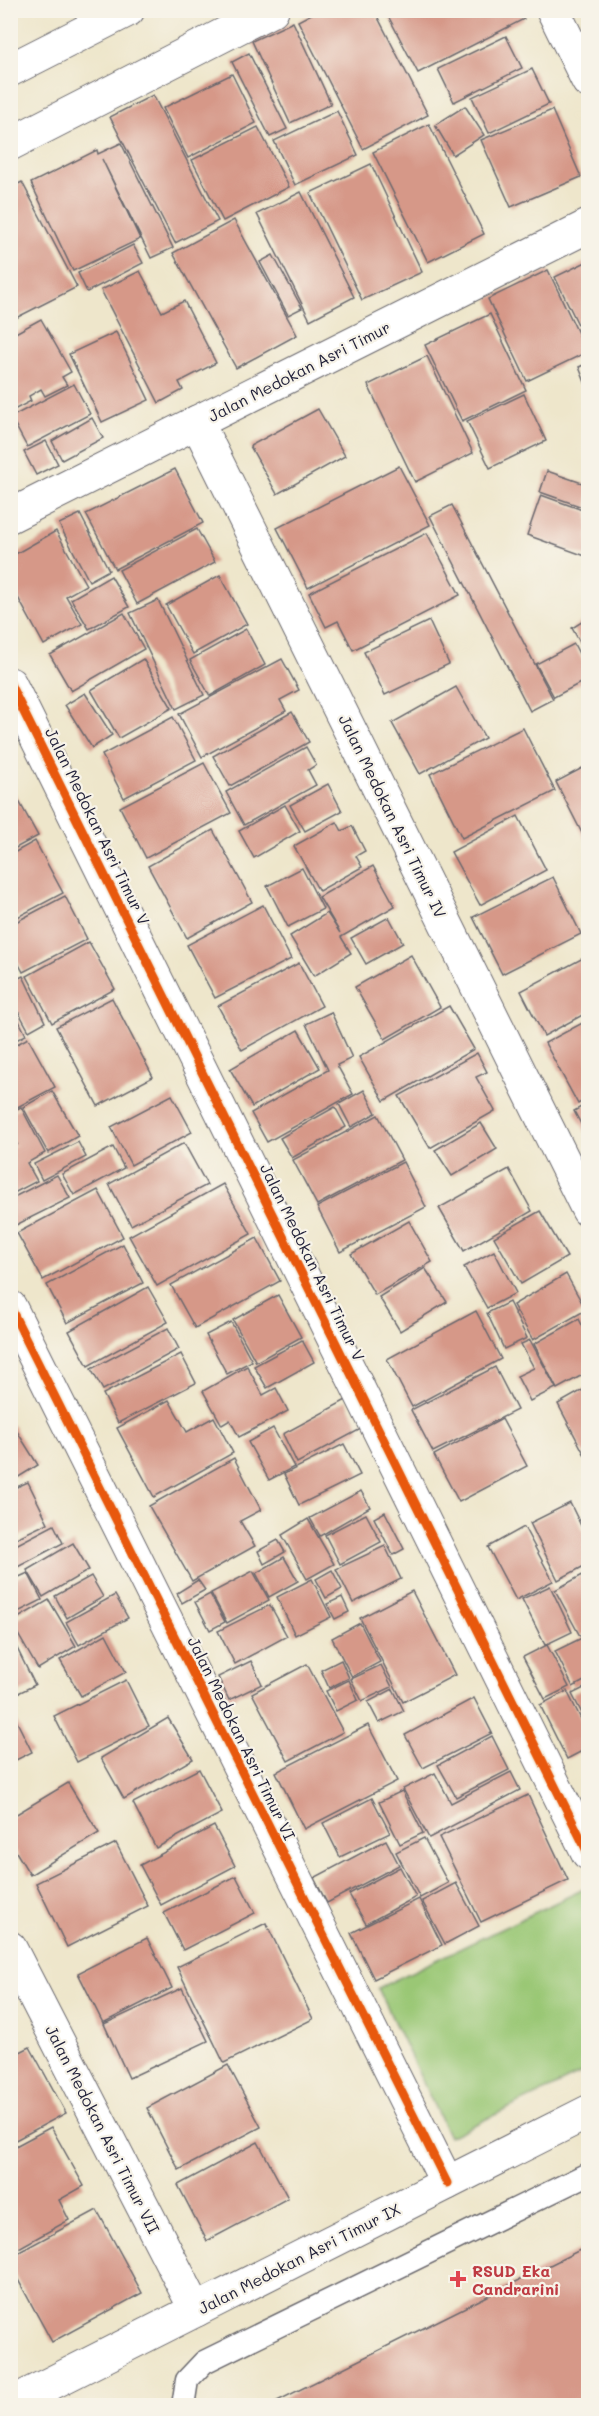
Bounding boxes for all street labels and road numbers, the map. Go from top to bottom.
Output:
street label: Jalan Medokan Asri Timur [204,316,394,426]
street label: Jalan Medokan Asri Timur IV [334,711,452,921]
street label: Jalan Medokan Asri Timur V [41,724,155,928]
street label: Jalan Medokan Asri Timur V [256,1160,370,1364]
street label: Jalan Medokan Asri Timur VI [183,1633,301,1843]
street label: Jalan Medokan Asri Timur VII [41,2021,165,2237]
street label: Jalan Medokan Asri Timur IX [194,2198,404,2318]

